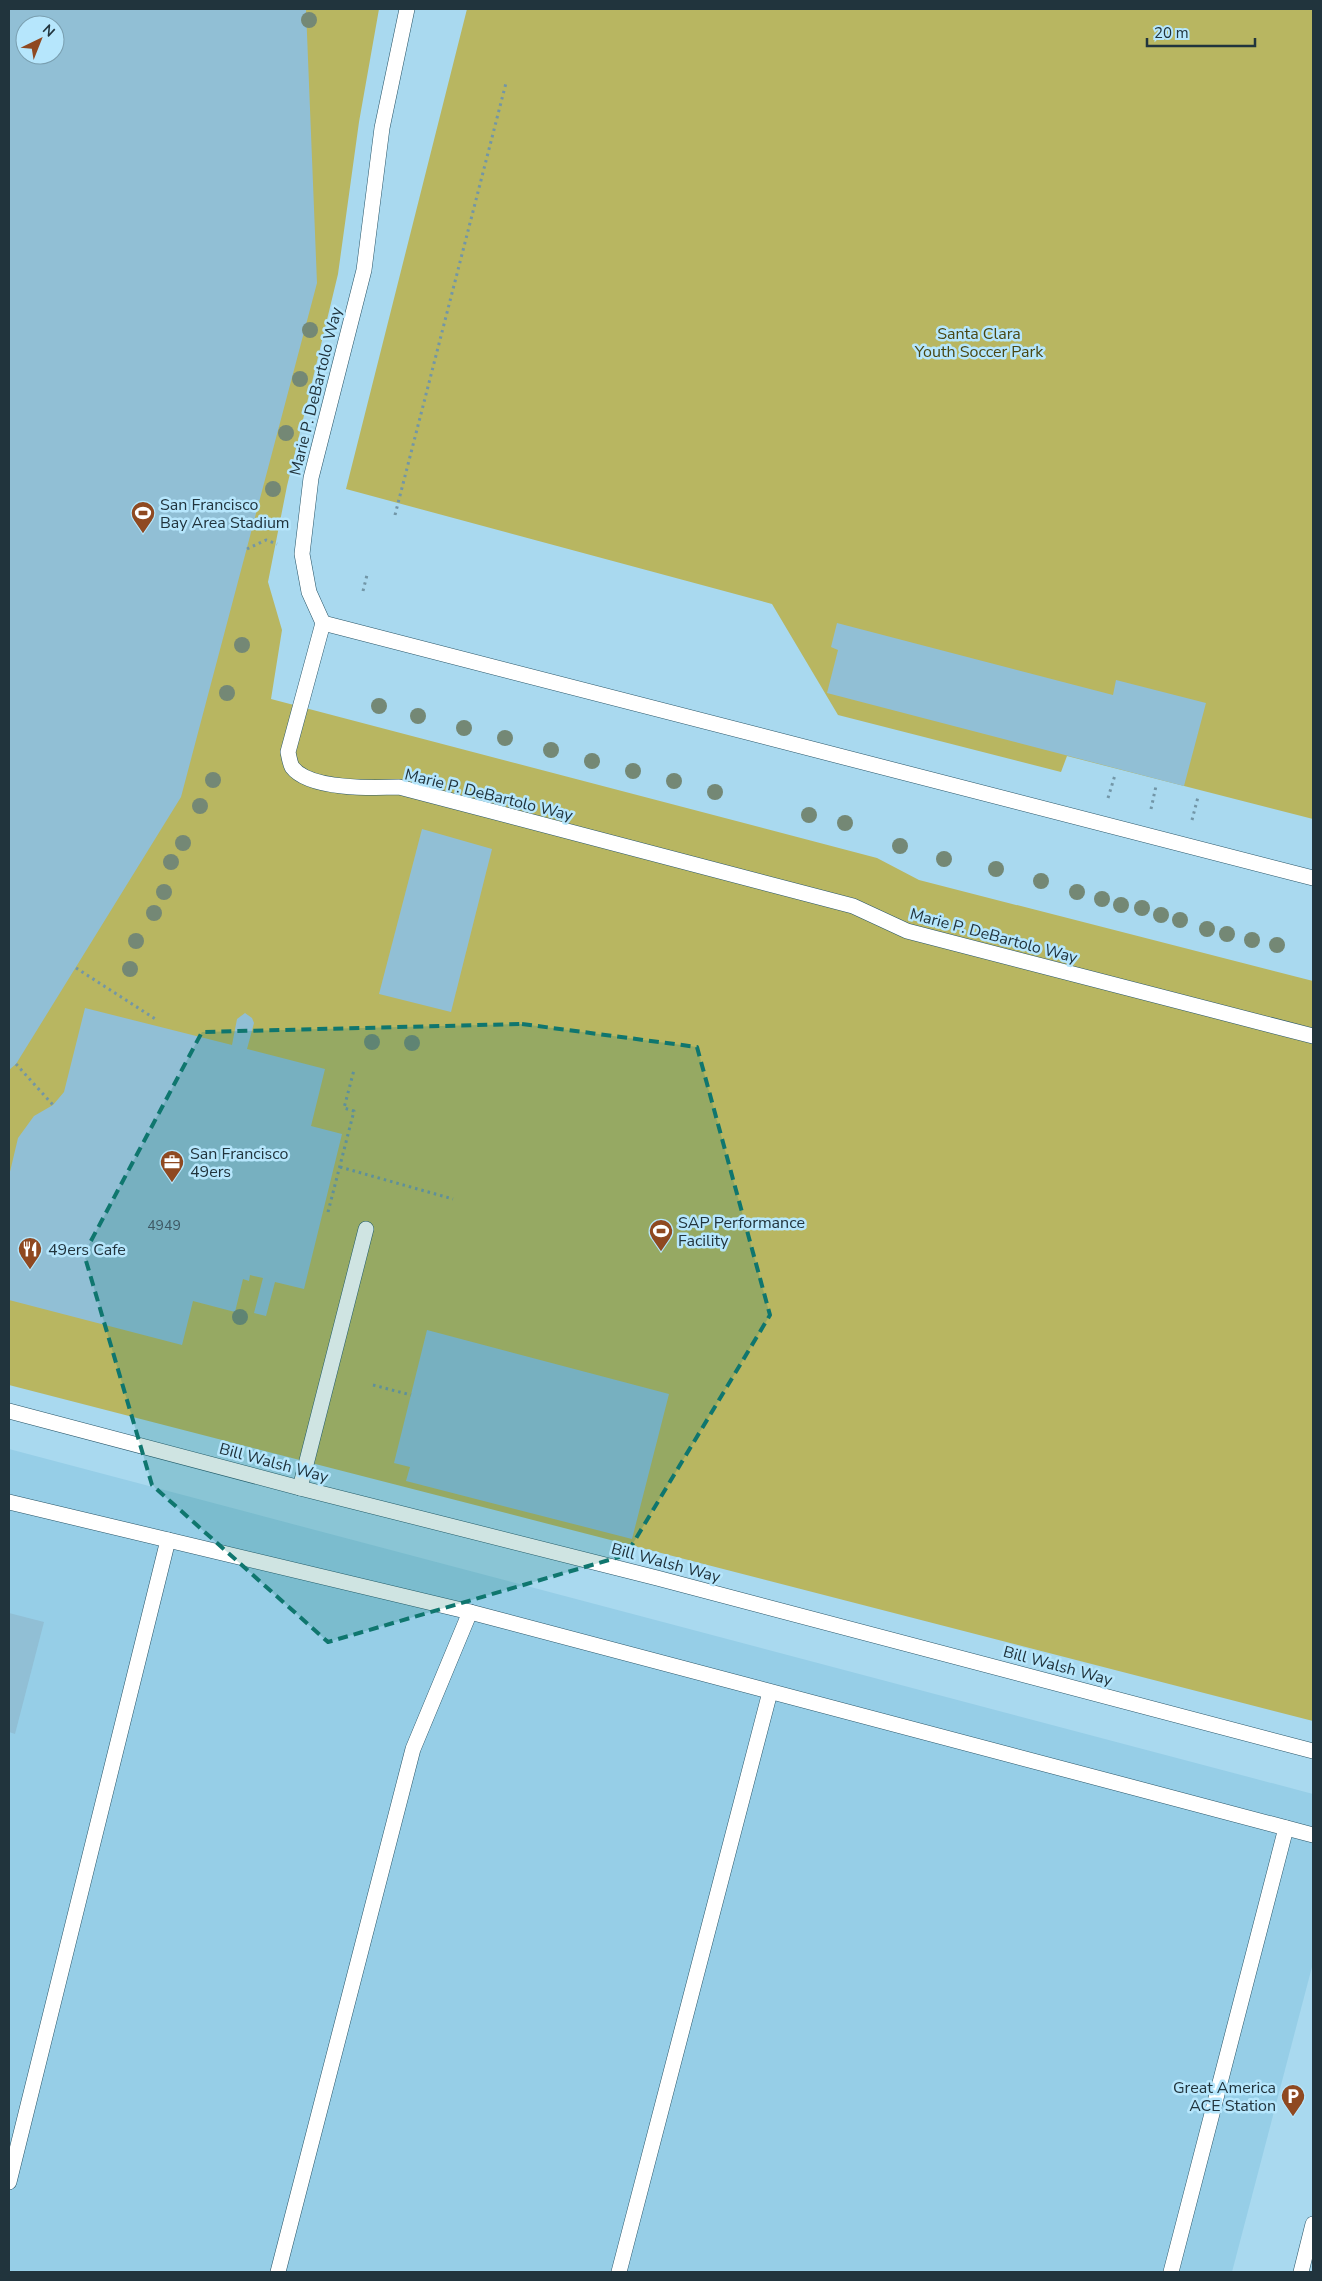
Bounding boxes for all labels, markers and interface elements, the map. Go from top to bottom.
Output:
north arrow [15,15,65,65]
scale bar [1147,15,1254,47]
text: N [38,20,59,41]
text: 20 m [1154,23,1189,43]
street label: Marie P. DeBartolo Way [284,304,348,478]
park label: Santa Clara Youth Soccer Park [914,323,1044,363]
place label: San Francisco Bay Area Stadium [160,494,290,534]
sports icon: San Francisco Bay Area Stadium [130,500,156,534]
street label: Marie P. DeBartolo Way [402,763,576,827]
street label: Marie P. DeBartolo Way [908,903,1081,969]
place label: San Francisco 49ers [190,1143,288,1183]
office icon: San Francisco 49ers [159,1149,185,1183]
place label: SAP Performance Facility [678,1212,805,1252]
house number: 4949 [147,1216,181,1235]
sports icon: SAP Performance Facility [648,1218,674,1252]
restaurant icon: 49ers Cafe [17,1236,43,1270]
place label: 49ers Cafe [48,1239,126,1261]
street label: Bill Walsh Way [217,1438,332,1488]
street label: Bill Walsh Way [609,1538,724,1588]
street label: Bill Walsh Way [1001,1641,1116,1691]
place label: Great America ACE Station [1173,2077,1276,2117]
parking icon: Great America ACE Station [1280,2083,1306,2117]

